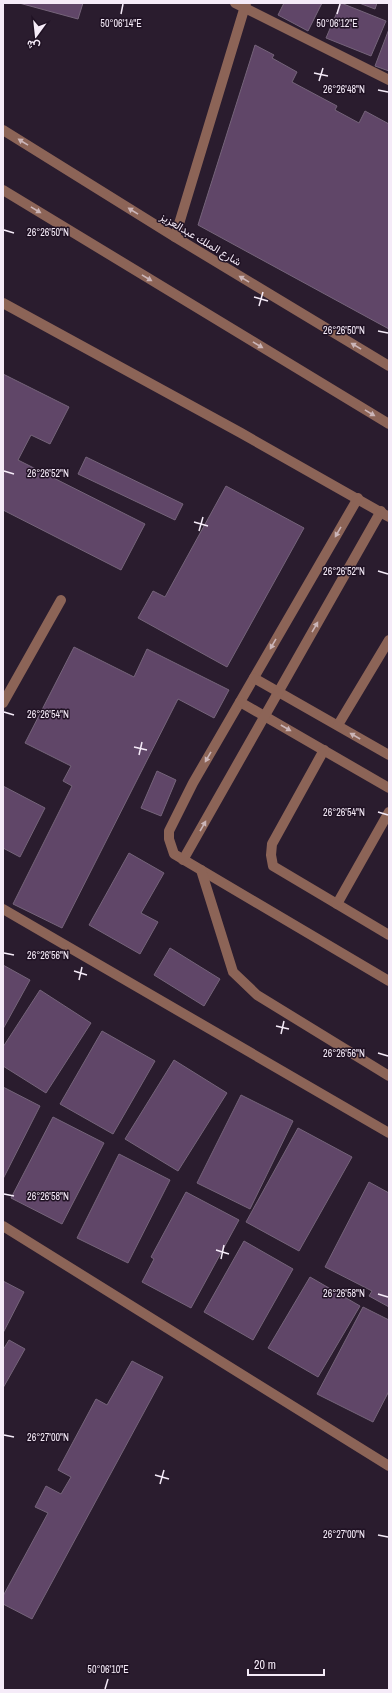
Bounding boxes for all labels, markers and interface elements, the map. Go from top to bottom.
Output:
north arrow [16,16,56,56]
text: 50°06'14"E [100,17,142,30]
text: 50°06'12"E [316,17,358,30]
text: ش [25,37,42,54]
text: 26°26'48"N [323,83,365,96]
one-way arrow [17,139,29,146]
one-way arrow [31,206,41,214]
one-way arrow [127,208,139,215]
street label: شارع الملك عبدالعزيز [156,209,244,270]
text: 26°26'50"N [27,226,69,239]
one-way arrow [141,274,153,281]
one-way arrow [238,275,250,282]
text: 26°26'50"N [323,324,365,337]
one-way arrow [253,342,264,349]
one-way arrow [350,342,362,349]
one-way arrow [364,409,376,416]
text: 26°26'52"N [27,467,69,480]
one-way arrow [335,526,342,538]
text: 26°26'52"N [323,565,365,578]
one-way arrow [312,621,318,633]
one-way arrow [270,638,277,650]
text: 26°26'54"N [27,708,69,721]
one-way arrow [280,725,292,732]
one-way arrow [349,732,361,739]
one-way arrow [205,751,212,763]
text: 26°26'54"N [323,806,365,819]
one-way arrow [199,820,206,832]
text: 26°26'56"N [27,949,69,962]
text: 26°26'56"N [323,1047,365,1060]
text: 26°26'58"N [27,1190,69,1203]
text: 26°26'58"N [323,1287,365,1300]
text: 26°27'00"N [27,1431,69,1444]
text: 26°27'00"N [323,1528,365,1541]
scale bar [248,1651,324,1677]
text: 20 m [254,1657,276,1673]
text: 50°06'10"E [87,1663,129,1676]

